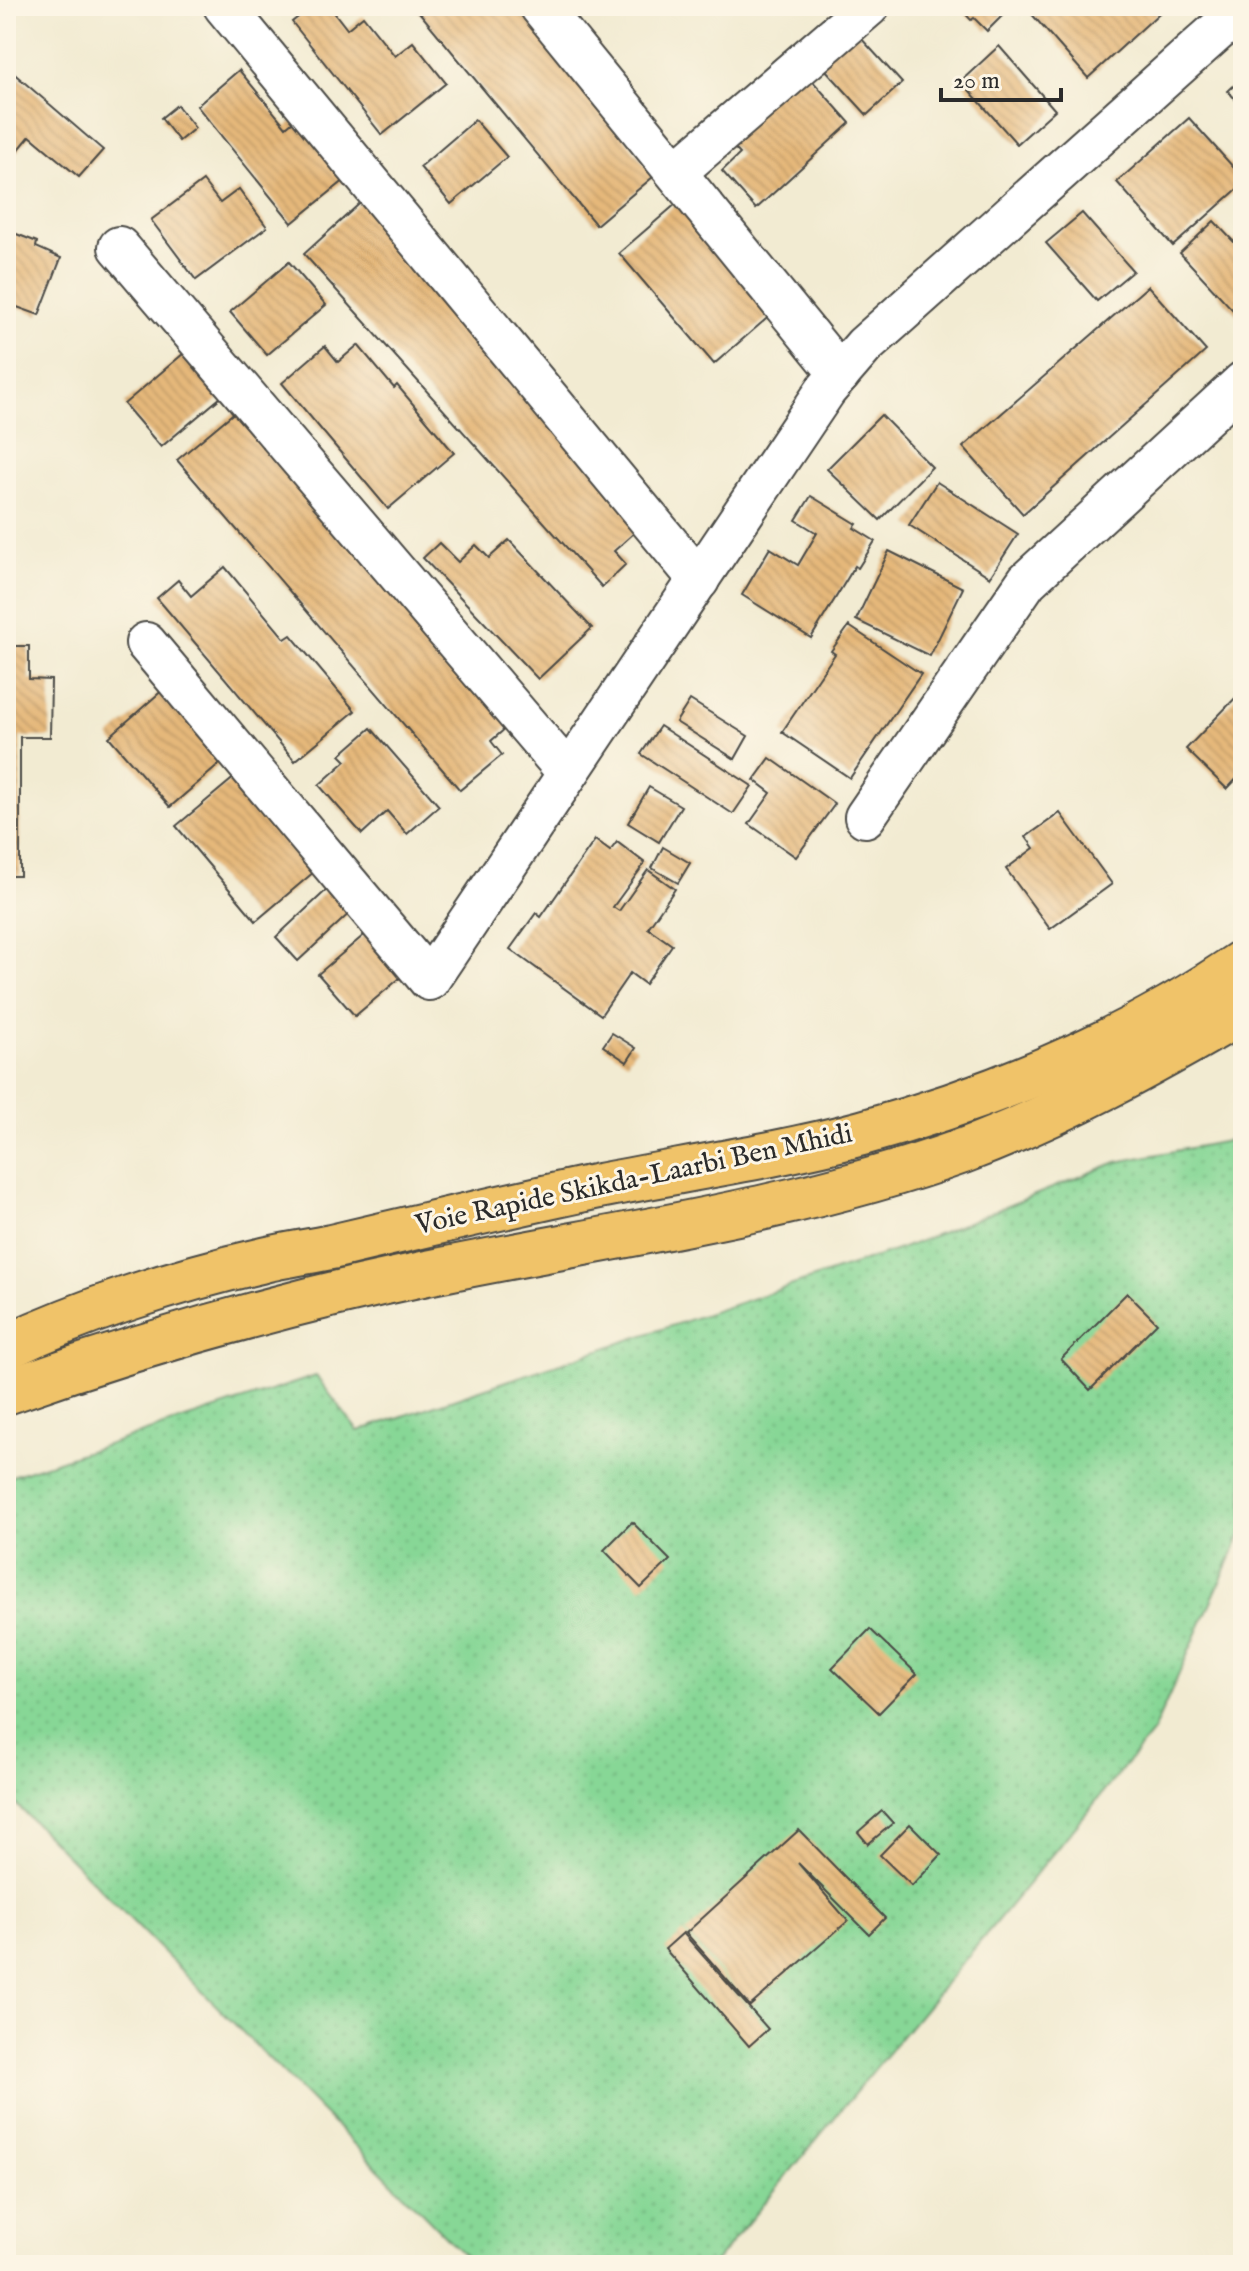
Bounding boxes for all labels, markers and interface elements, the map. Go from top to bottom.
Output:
scale bar [941,52,1061,102]
text: 20 m [953,66,1000,97]
street label: Voie Rapide Skikda-Laarbi Ben Mhidi [411,1117,856,1244]

